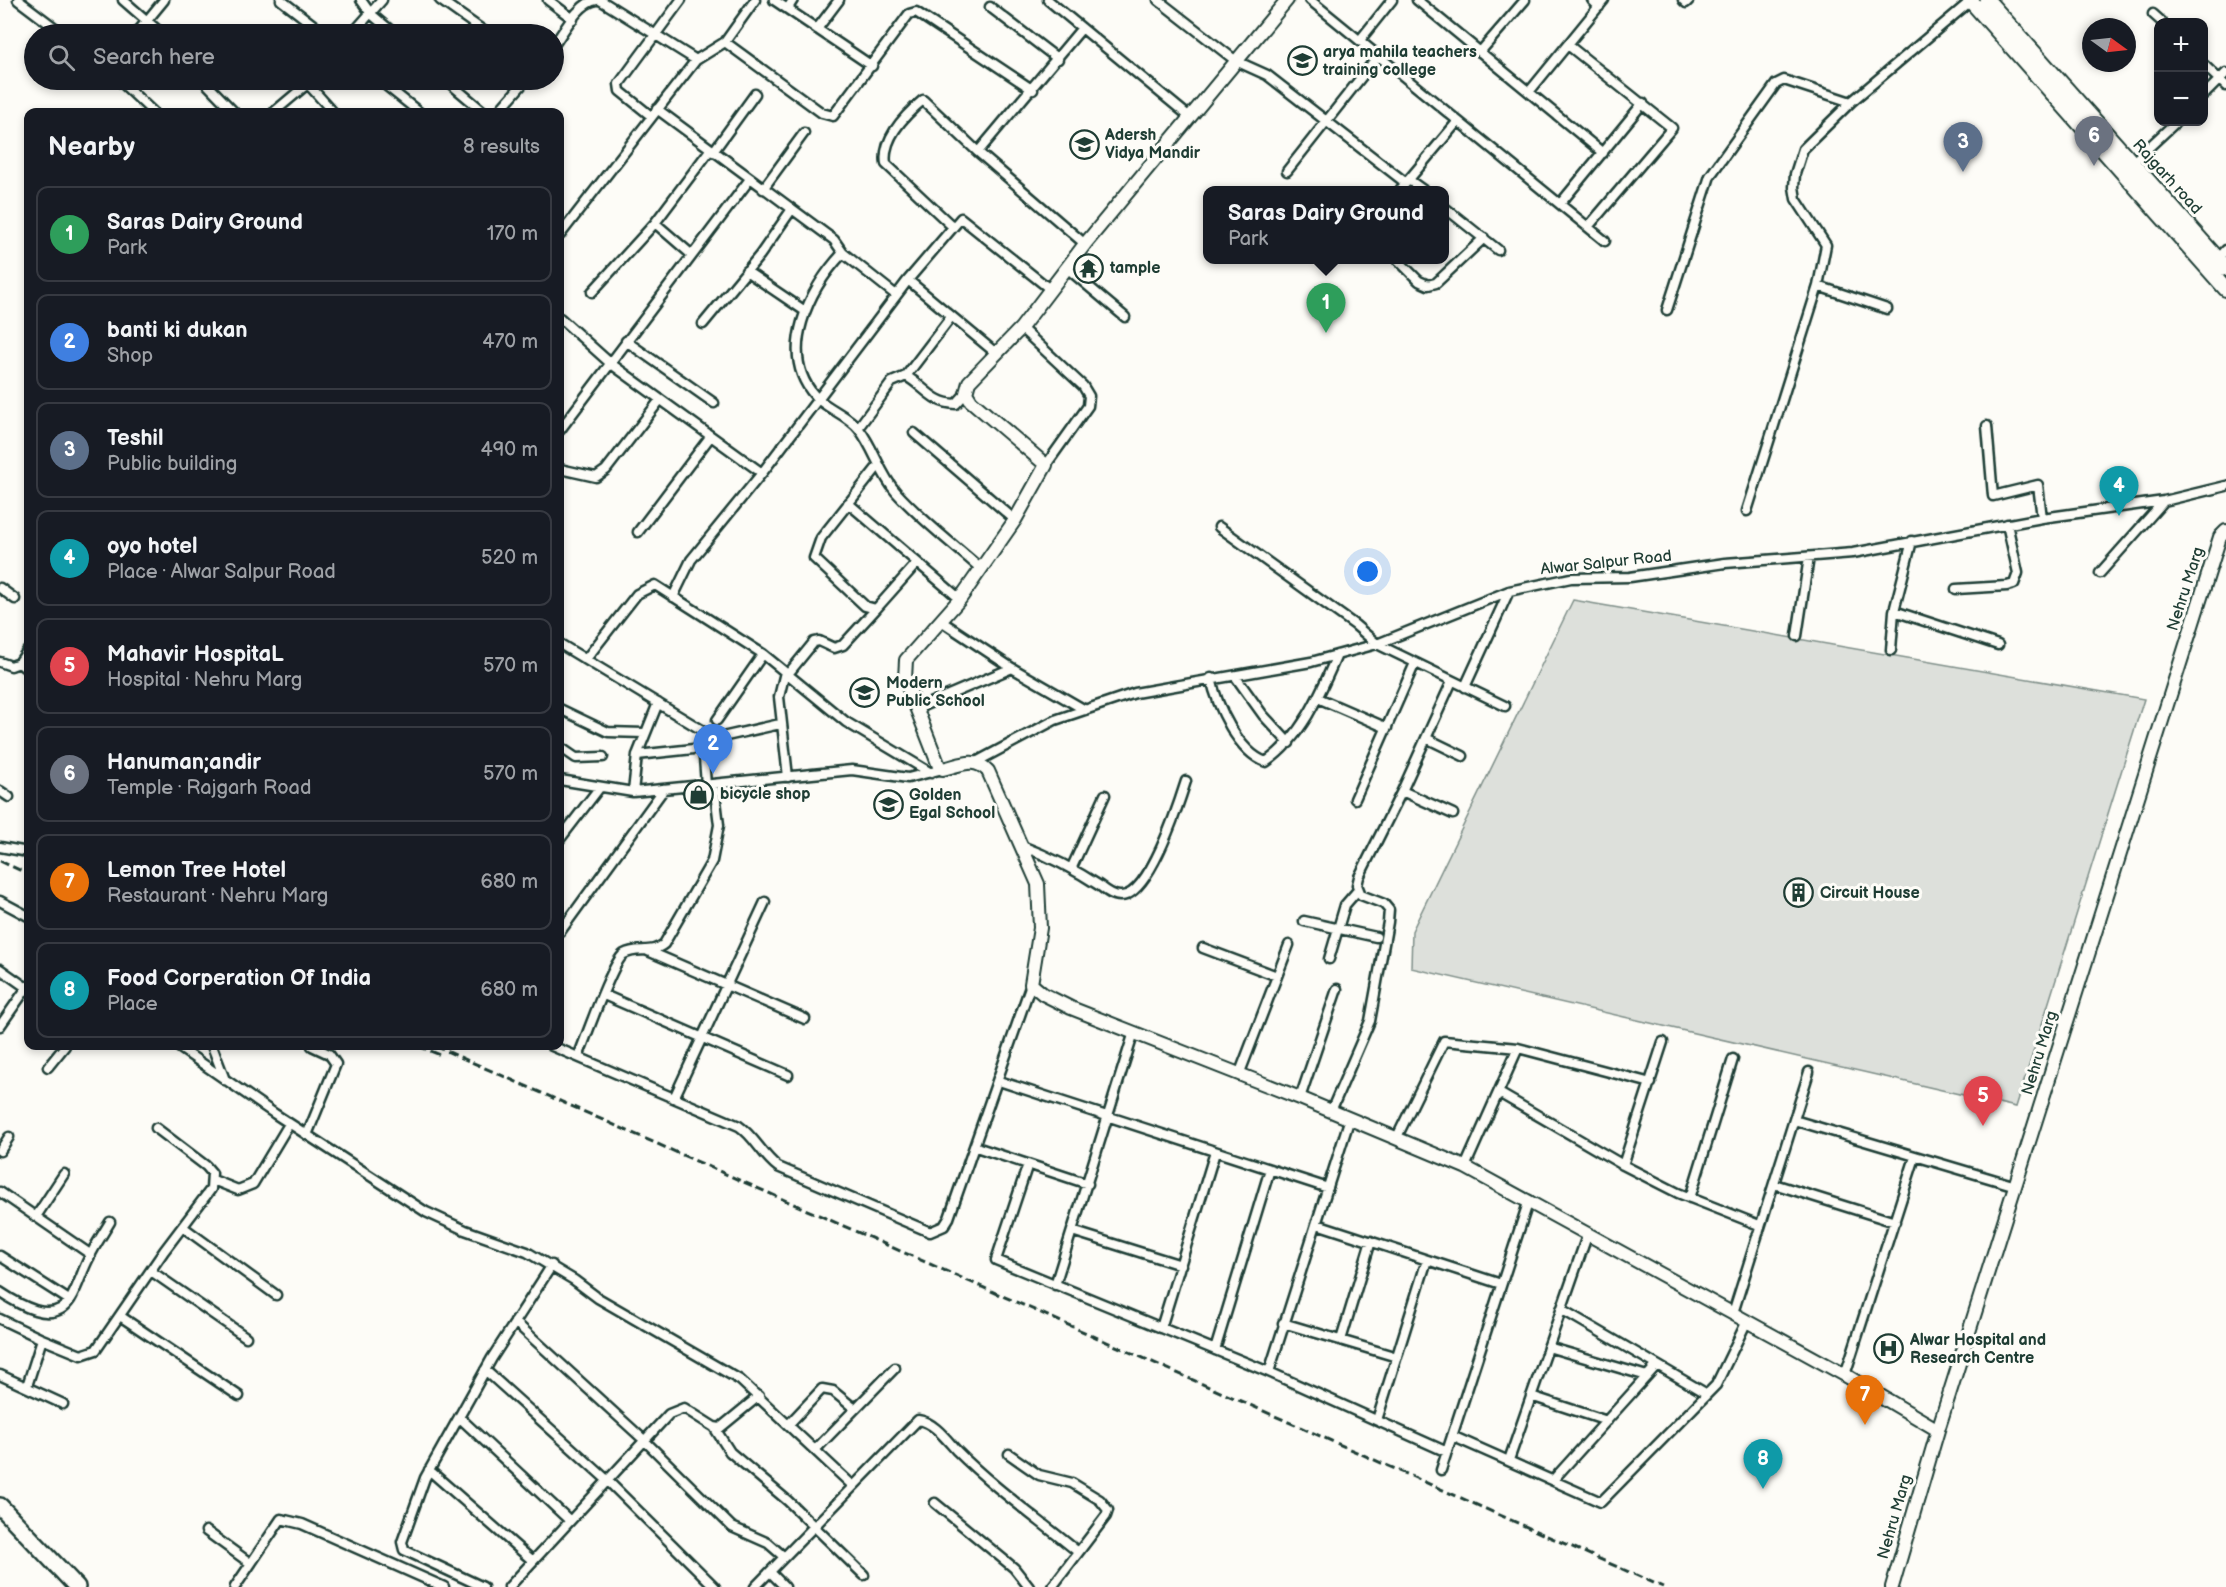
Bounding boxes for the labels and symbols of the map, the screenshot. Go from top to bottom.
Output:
north arrow [2082,18,2136,72]
place label: arya mahila teachers training college [1322,43,1477,80]
school or university icon: arya mahila teachers training college [1286,45,1318,77]
pin: 6 [2074,116,2114,166]
pin: 3 [1944,122,1982,172]
place label: Adersh Vidya Mandir [1104,126,1201,163]
school or university icon: Adersh Vidya Mandir [1068,128,1100,160]
street label: Rajgarh road [2128,136,2206,218]
temple icon: tample [1073,252,1105,284]
place label: tample [1109,259,1160,278]
pin: 1 [1306,284,1346,333]
pin: 4 [2100,466,2138,516]
street label: Nehru Marg [2164,545,2208,633]
street label: Alwar Salpur Road [1539,547,1673,579]
your location [1353,557,1382,586]
place label: Modern Public School [886,674,985,711]
school or university icon: Modern Public School [849,676,881,708]
pin: 2 [694,724,732,774]
shop icon: bicycle shop [683,778,715,810]
place label: bicycle shop [720,785,810,804]
place label: Golden Egal School [909,786,995,823]
school or university icon: Golden Egal School [872,788,904,820]
building icon: Circuit House [1783,877,1815,909]
place label: Circuit House [1820,884,1920,903]
street label: Nehru Marg [2018,1009,2062,1097]
pin: 5 [1964,1076,2002,1126]
place label: Alwar Hospital and Research Centre [1909,1331,2046,1368]
hospital icon: Alwar Hospital and Research Centre [1873,1333,1905,1365]
pin: 7 [1846,1376,1884,1425]
pin: 8 [1744,1440,1782,1489]
street label: Nehru Marg [1874,1473,1916,1561]

